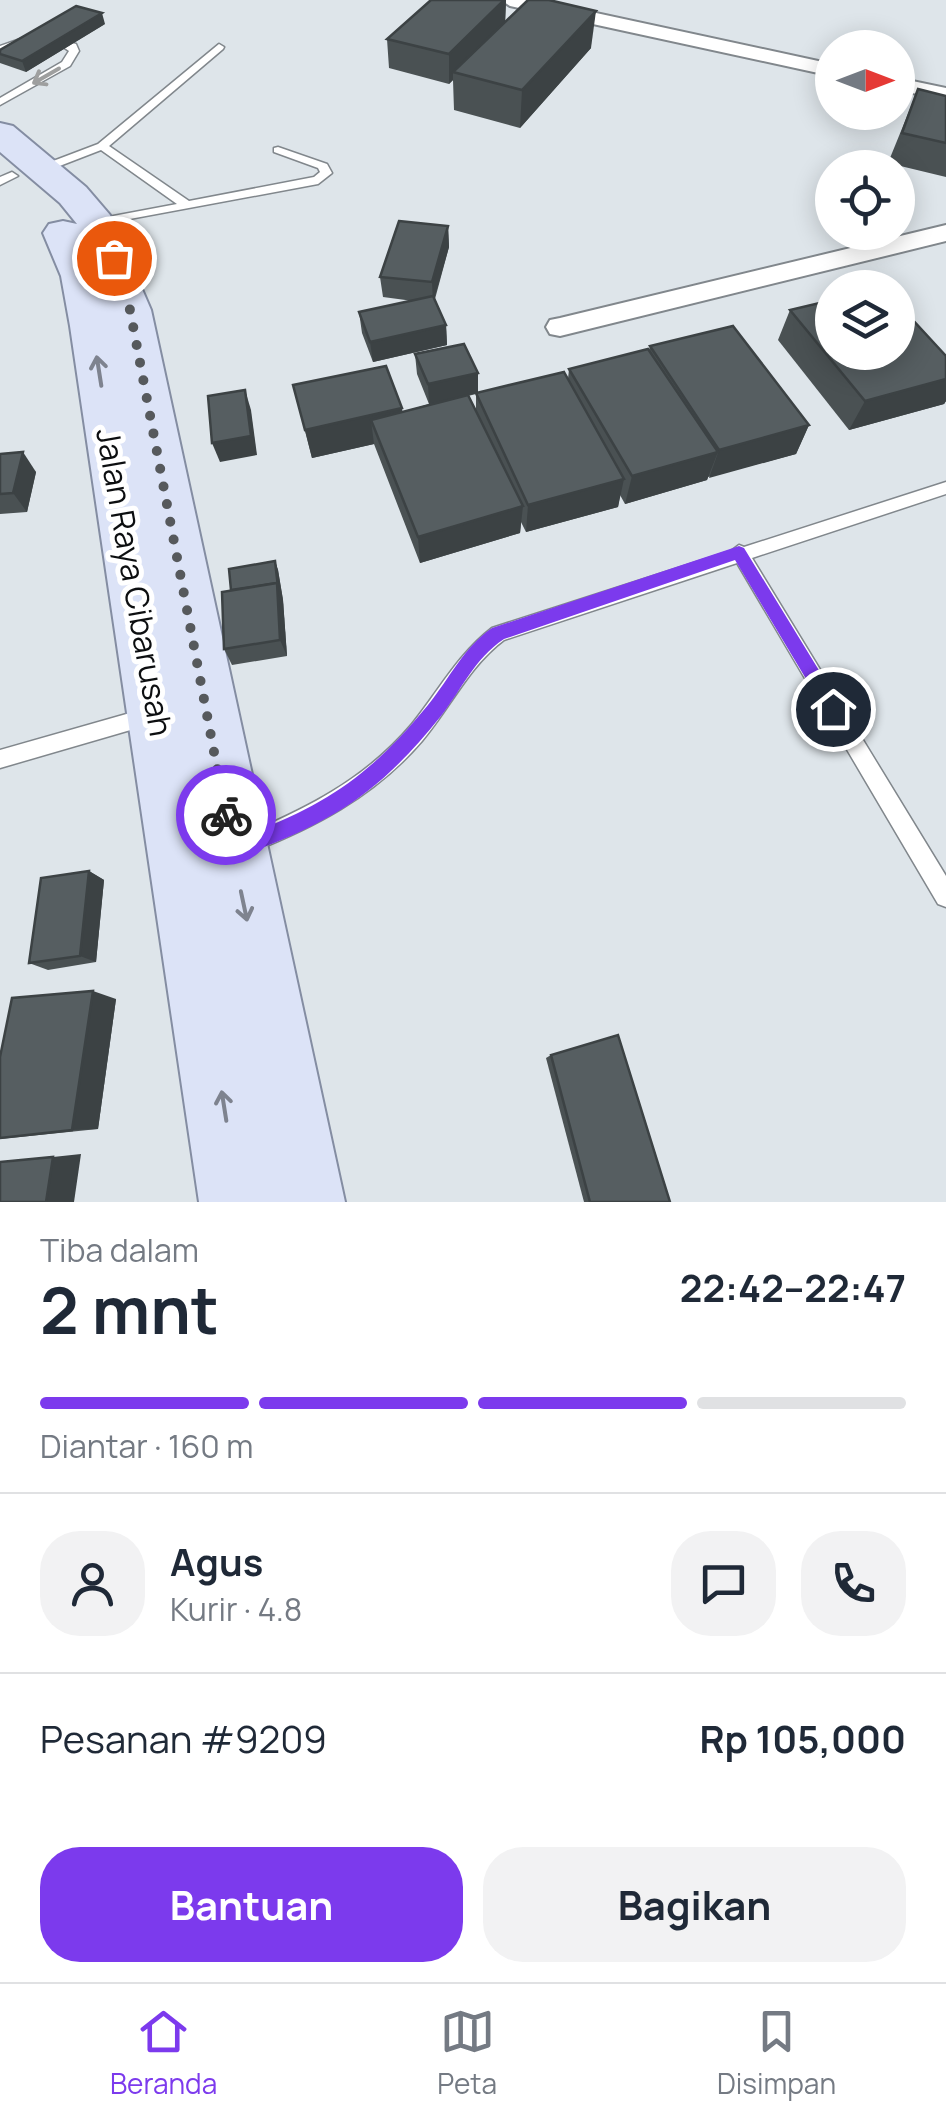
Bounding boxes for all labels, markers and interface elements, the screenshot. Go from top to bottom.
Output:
north arrow [815,30,915,130]
map controls [815,30,915,370]
one-way arrow [32,66,61,86]
button: locate [815,150,915,250]
pin [72,216,157,301]
icon: bag [87,231,142,286]
button: layers [815,270,915,370]
one-way arrow [89,355,108,388]
street label: Jalan Raya Cibarusah [86,425,184,739]
pin [791,667,876,752]
icon: home [806,682,861,737]
courier [176,765,276,865]
icon: bike [199,788,254,843]
one-way arrow [236,889,255,921]
one-way arrow [214,1090,232,1122]
text: Tiba dalam [40,1228,199,1272]
text: 22:42–22:47 [680,1261,906,1313]
text: 2 mnt [40,1265,219,1354]
text: Diantar · 160 m [40,1424,253,1468]
button: person [40,1531,145,1636]
button: chat [671,1531,776,1636]
button: phone [801,1531,906,1636]
text: Agus [170,1535,263,1587]
text: Kurir · 4.8 [170,1587,302,1631]
text: Pesanan #9209 [40,1712,327,1764]
text: Rp 105,000 [699,1712,906,1764]
button: Bantuan [40,1847,463,1962]
button: Bagikan [483,1847,906,1962]
tab: Beranda [110,2004,217,2102]
tab: Peta [437,2004,497,2102]
tab: Disimpan [717,2004,836,2102]

